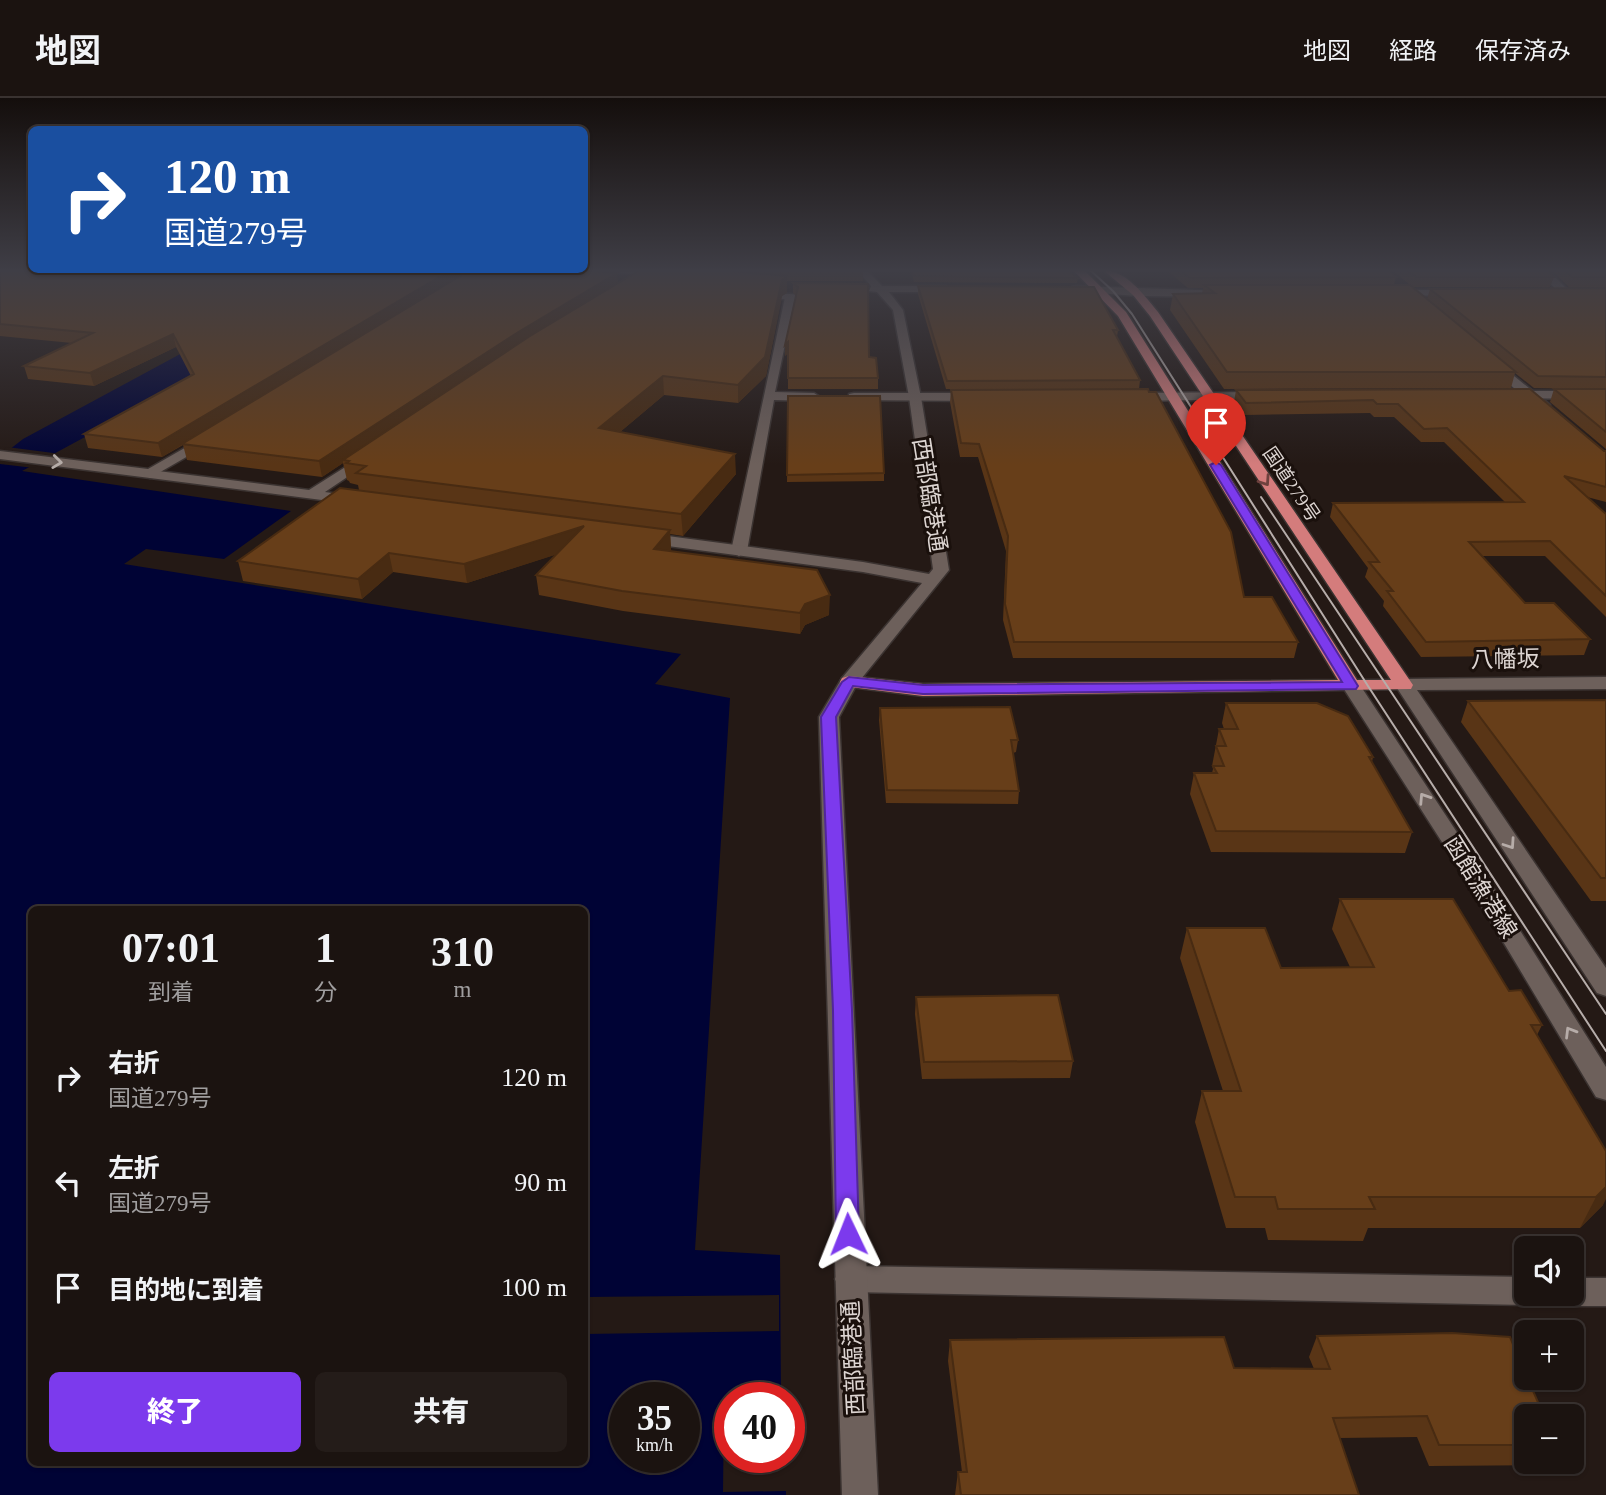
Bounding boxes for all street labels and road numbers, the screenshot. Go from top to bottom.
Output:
street label: 西部臨港通 [908,436,951,554]
street label: 国道279号 [1259,443,1324,526]
street label: 八幡坂 [1470,646,1540,673]
street label: 函館漁港線 [1440,832,1522,943]
street label: 西部臨港通 [838,1300,869,1416]

